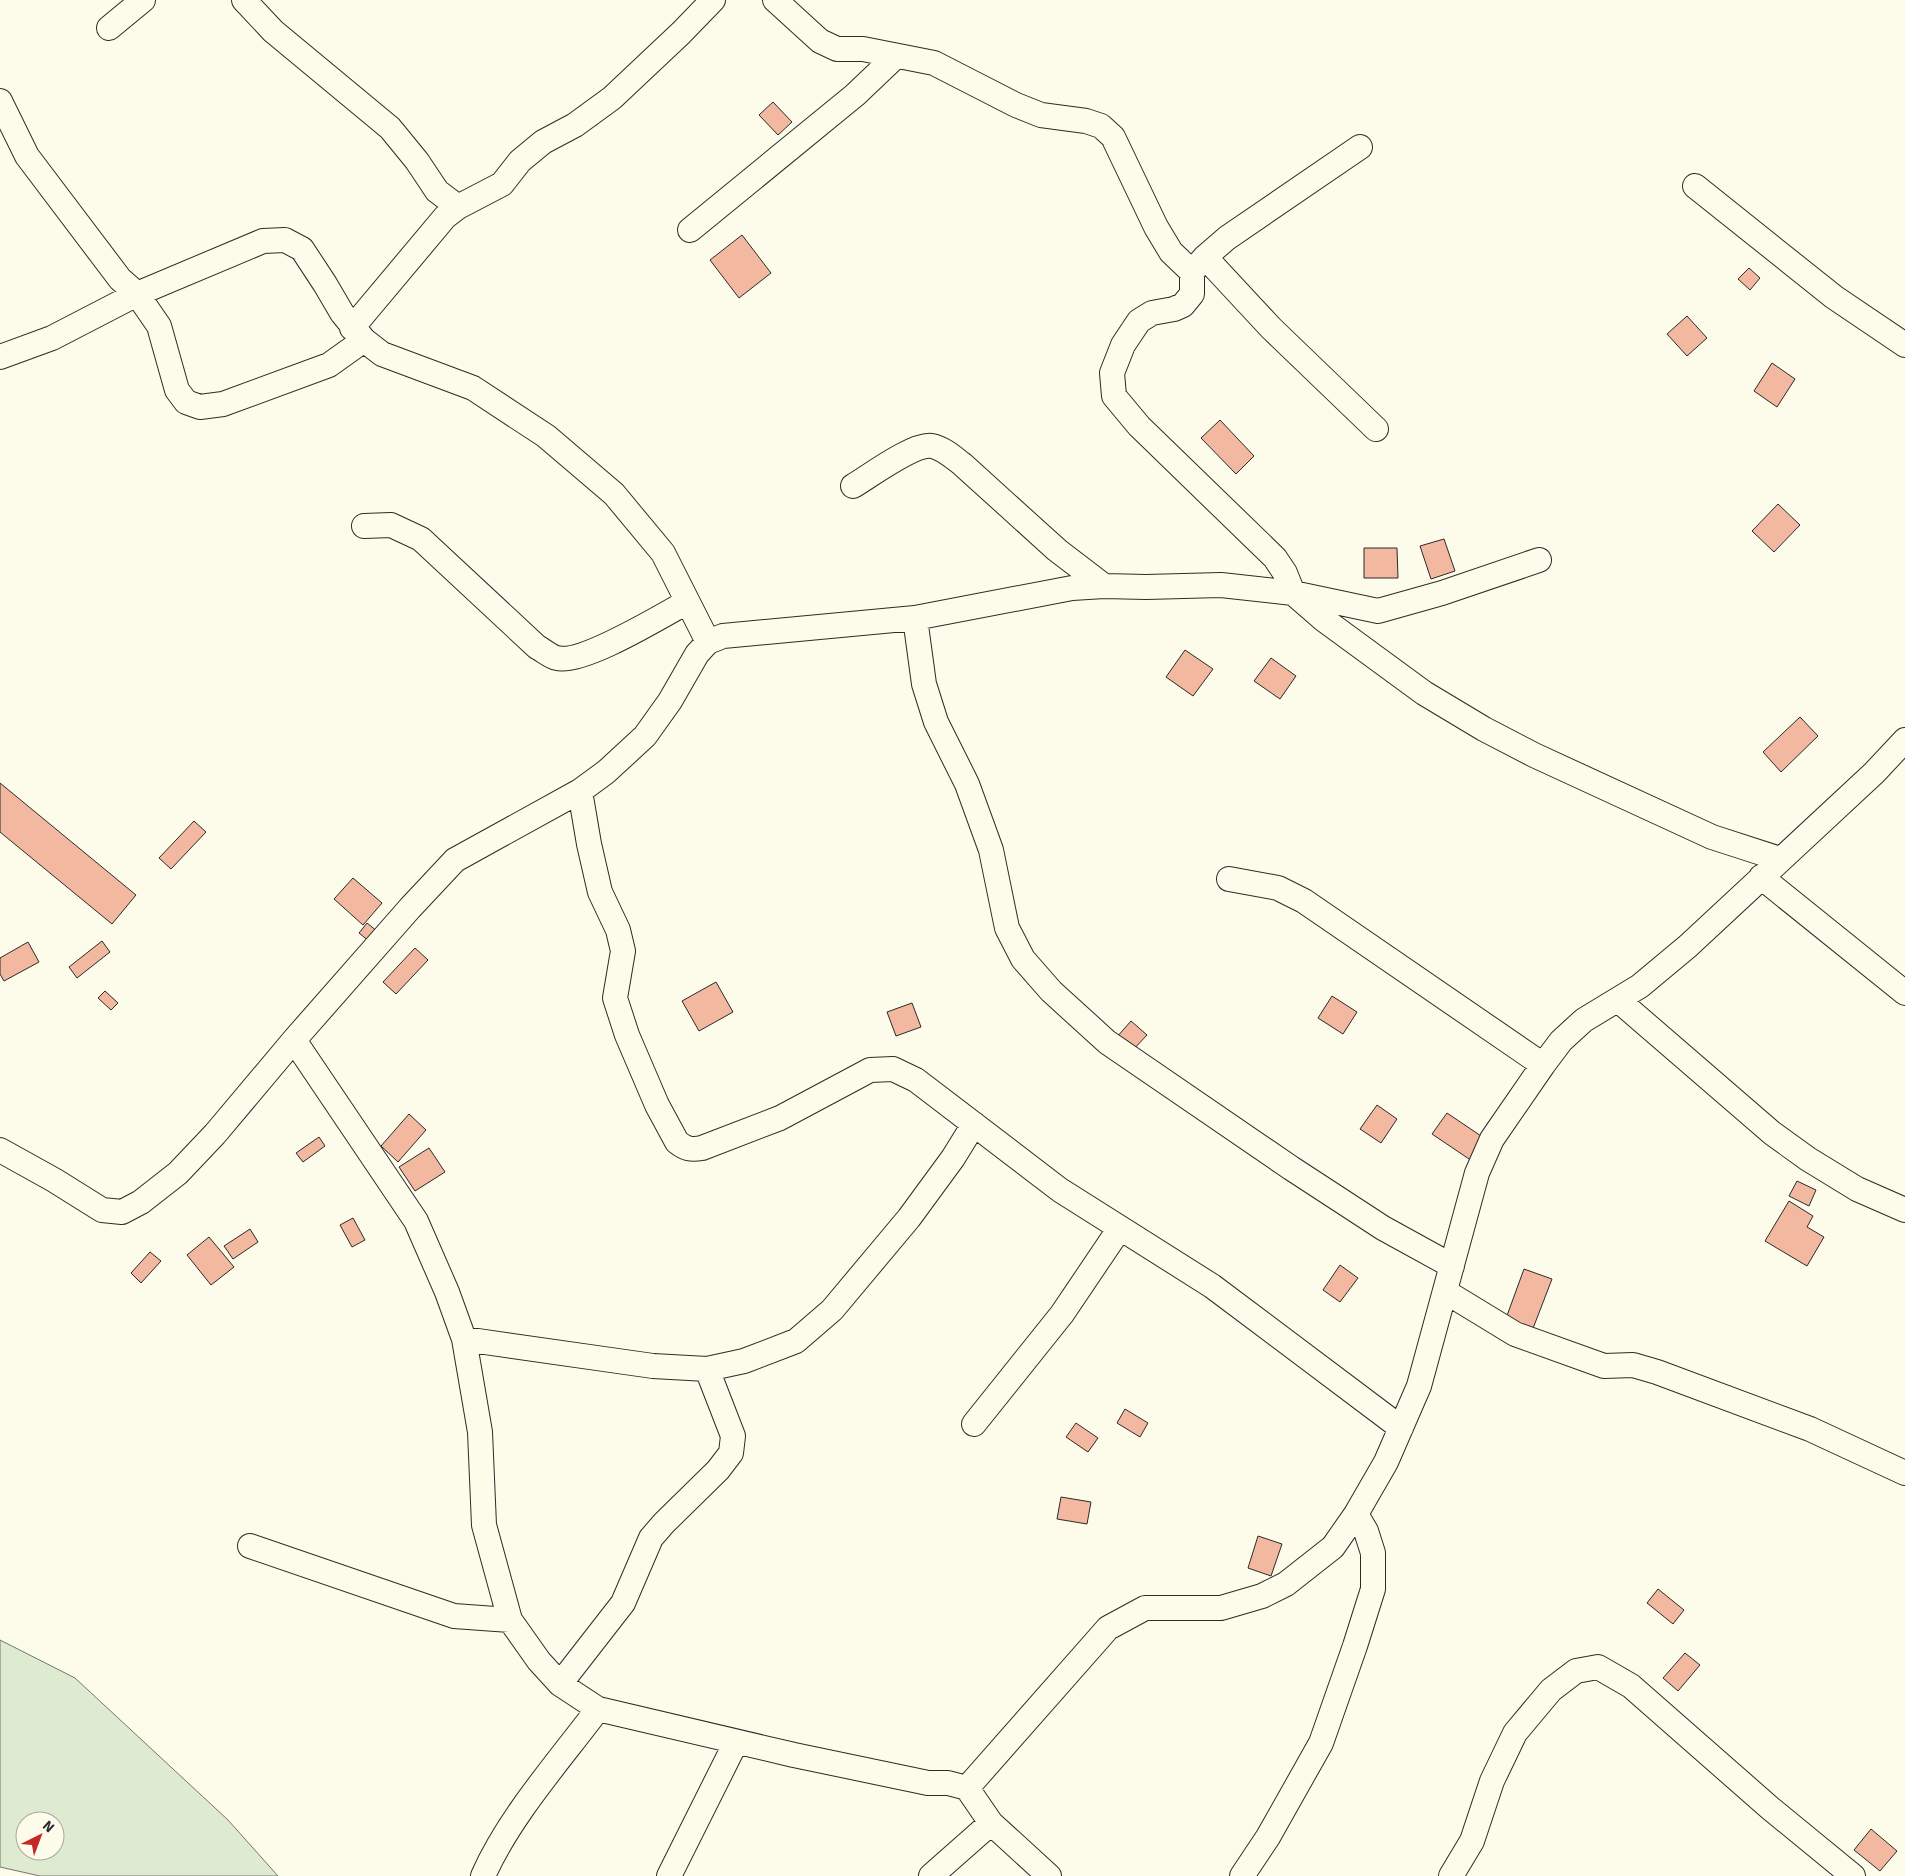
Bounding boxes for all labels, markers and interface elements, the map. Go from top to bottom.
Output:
north arrow [15,1811,65,1861]
text: N [39,1817,58,1836]

